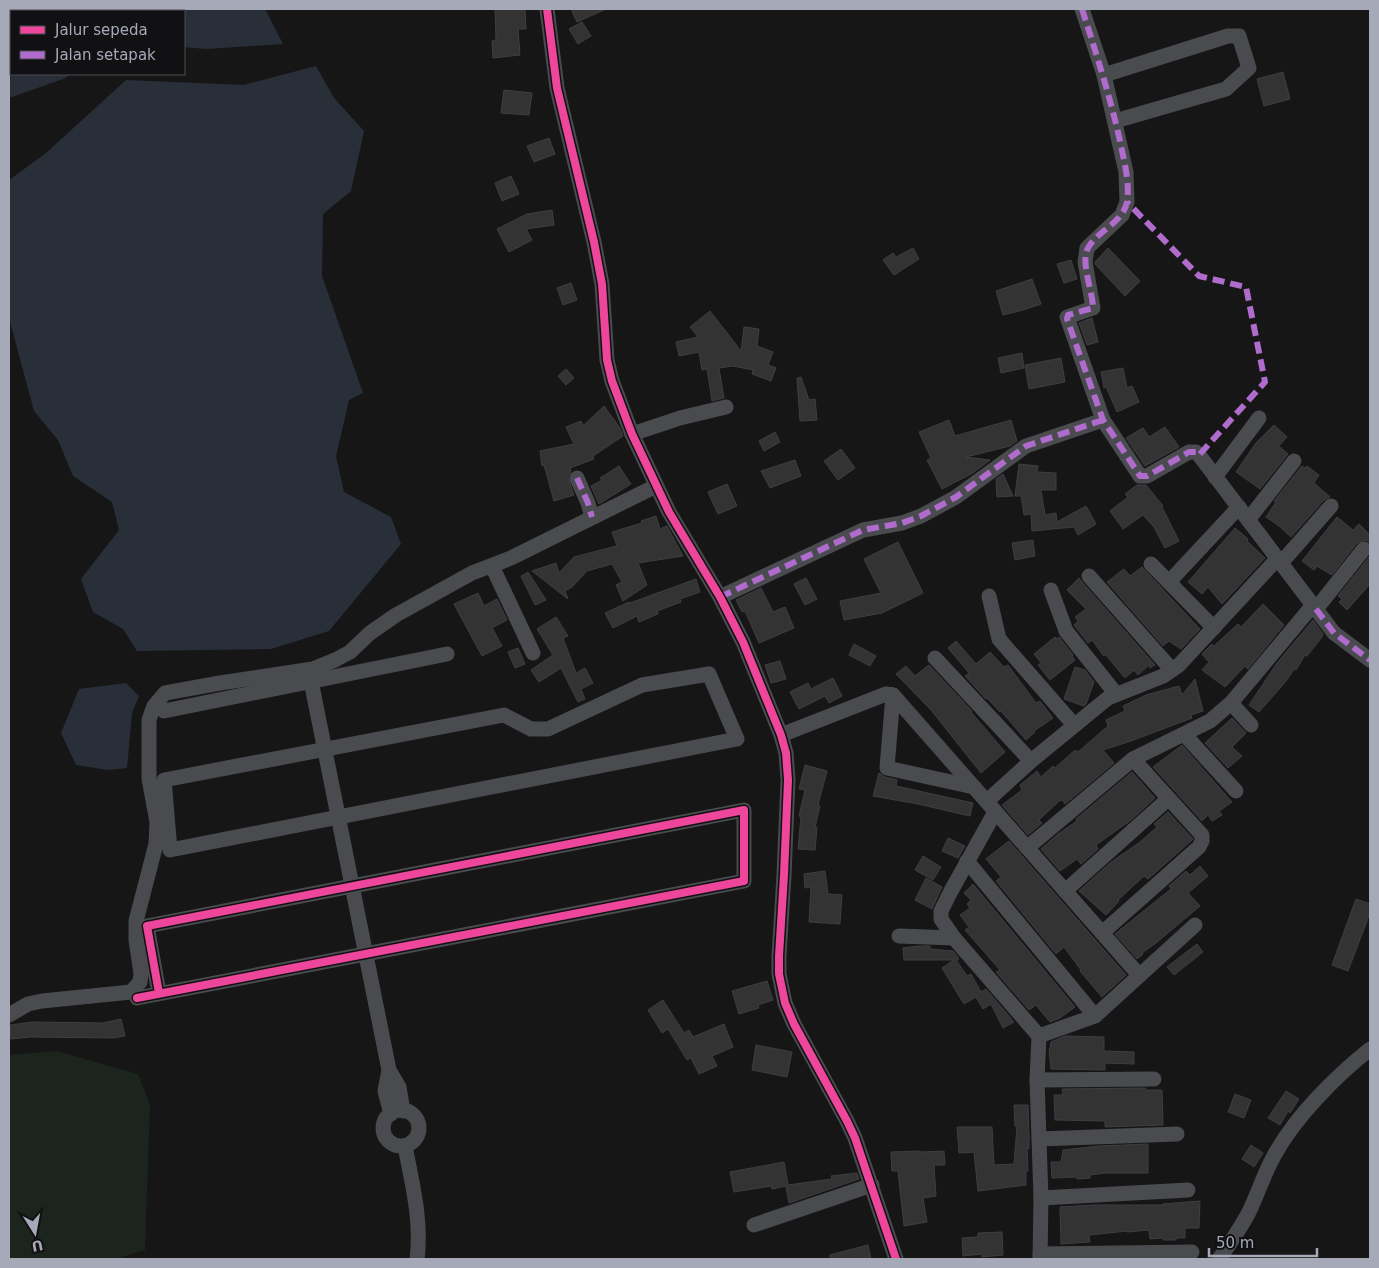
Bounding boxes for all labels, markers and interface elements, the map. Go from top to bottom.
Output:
legend [10,10,185,75]
text: Jalur sepeda [54,21,148,39]
text: Jalan setapak [54,46,156,64]
north arrow [10,1208,60,1258]
scale bar [1209,1226,1316,1258]
text: 50 m [1216,1234,1254,1252]
text: U [30,1237,45,1255]

